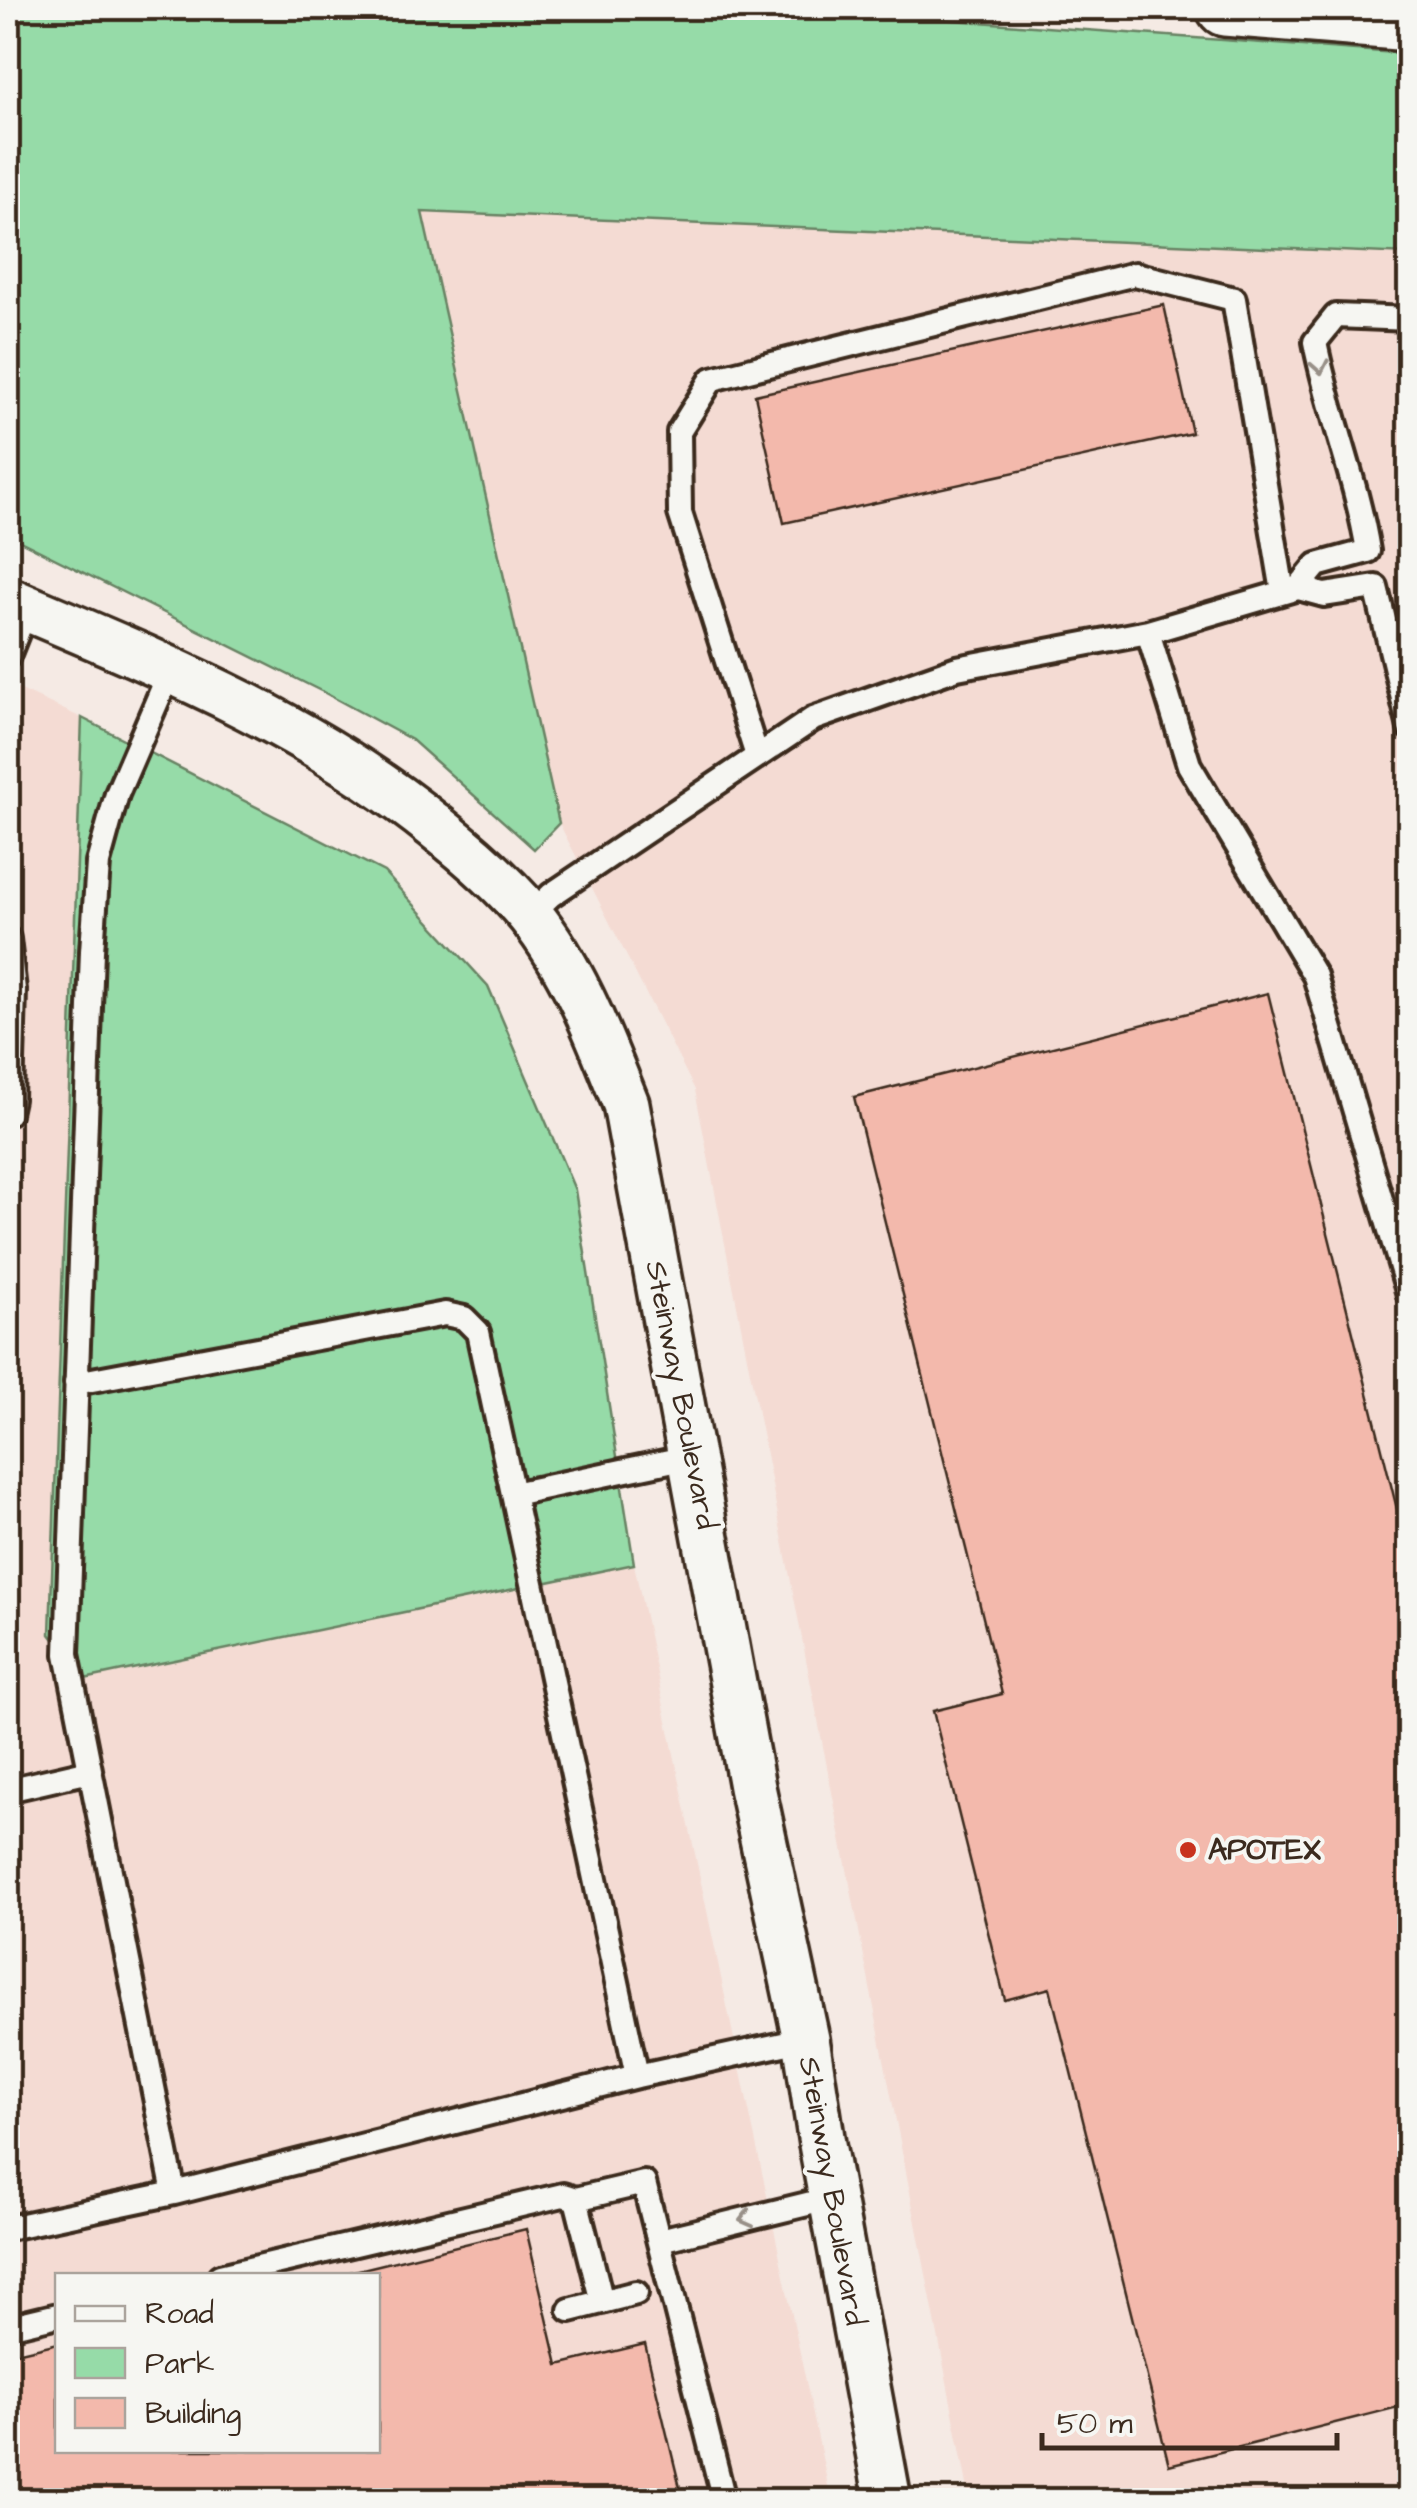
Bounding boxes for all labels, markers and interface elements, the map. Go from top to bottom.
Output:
one-way arrow [1309,359,1330,375]
street label: Steinway Boulevard [633,1257,728,1533]
place label: APOTEX [1208,1829,1321,1871]
marker: APOTEX [1177,1839,1199,1861]
street label: Steinway Boulevard [787,2053,876,2329]
one-way arrow [738,2207,755,2228]
legend [55,2273,380,2453]
text: Road [145,2293,214,2335]
text: Park [145,2343,214,2385]
scale bar [1042,2388,1337,2450]
text: Building [145,2393,241,2436]
text: 50 m [1057,2403,1133,2445]

